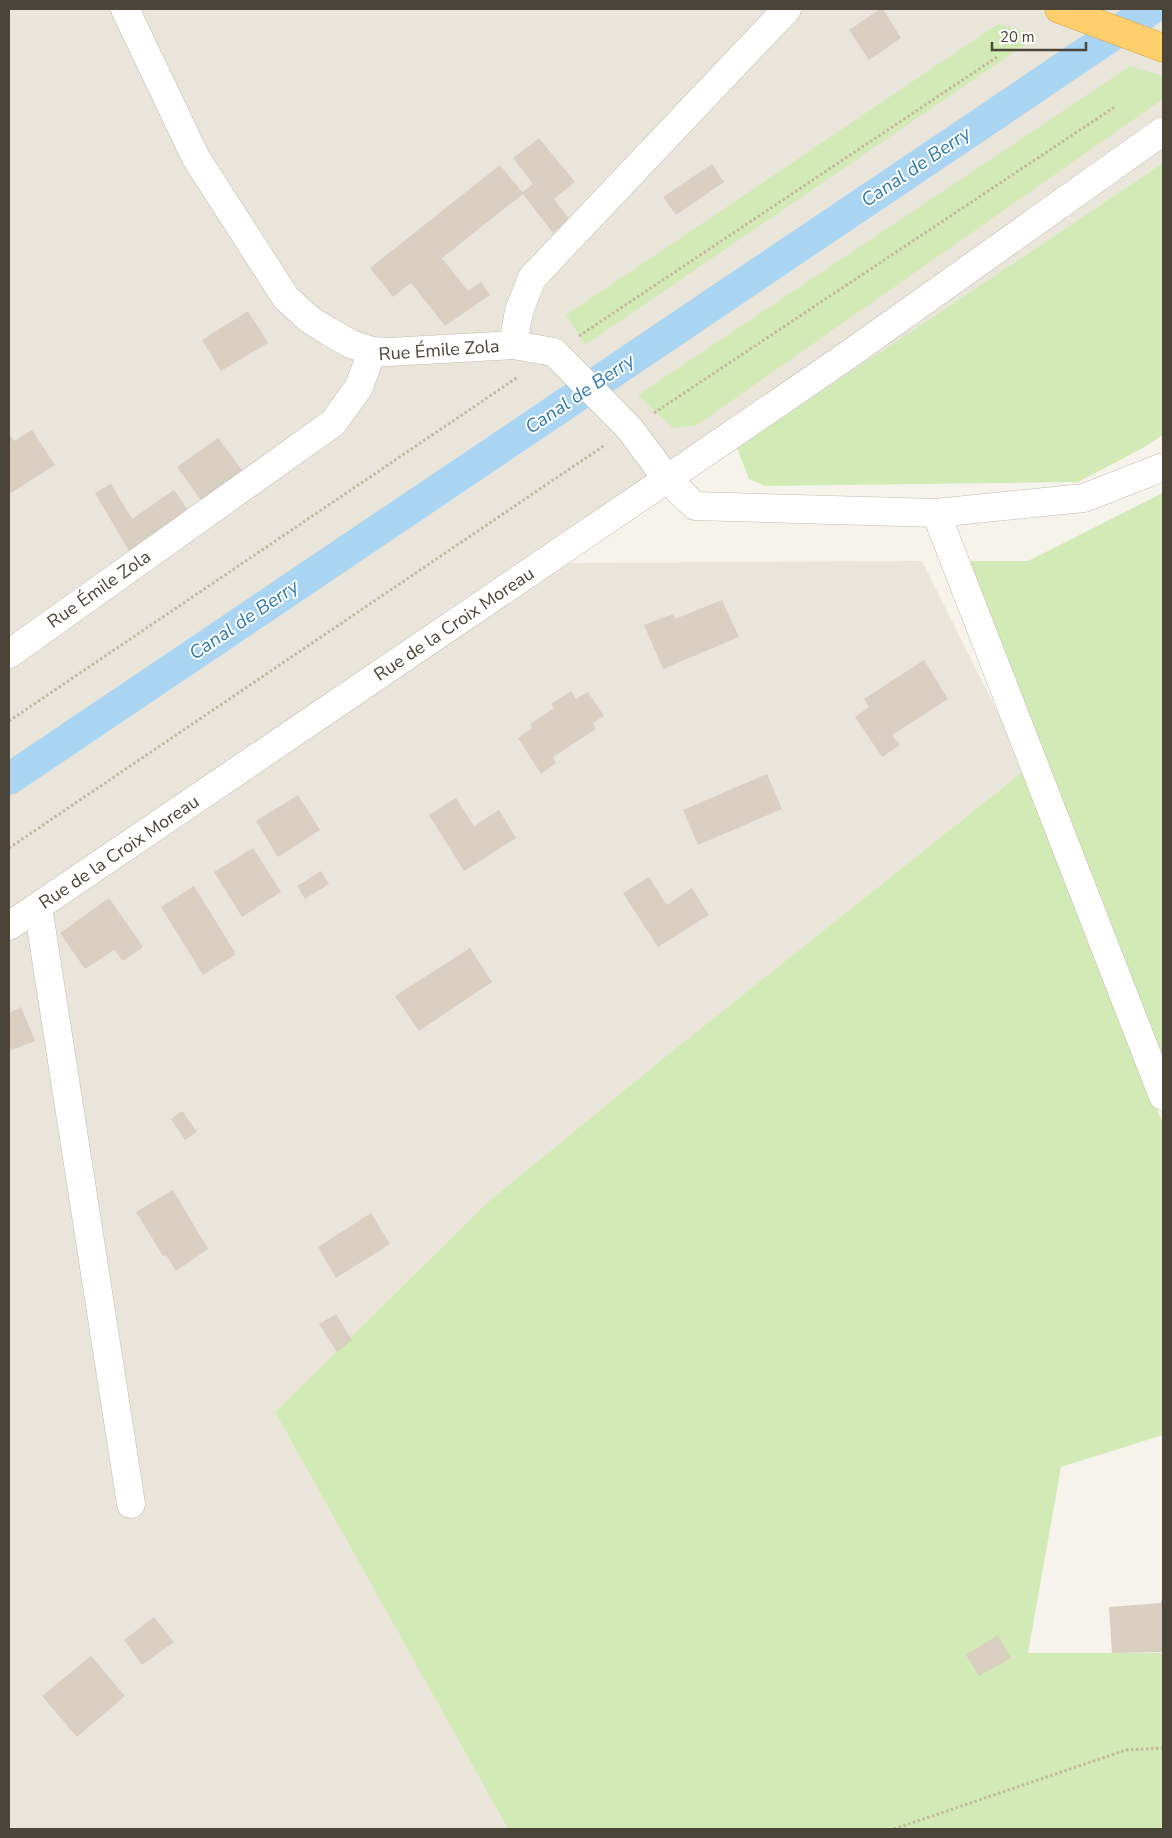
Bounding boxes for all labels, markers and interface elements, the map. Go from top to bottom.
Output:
scale bar [992,20,1086,52]
text: 20 m [1000,27,1035,47]
water label: Canal de Berry [856,120,977,213]
street label: Rue Émile Zola [378,334,500,366]
water label: Canal de Berry [520,347,641,440]
street label: Rue Émile Zola [43,544,155,634]
street label: Rue de la Croix Moreau [369,561,539,687]
water label: Canal de Berry [184,573,305,666]
street label: Rue de la Croix Moreau [34,789,204,915]

